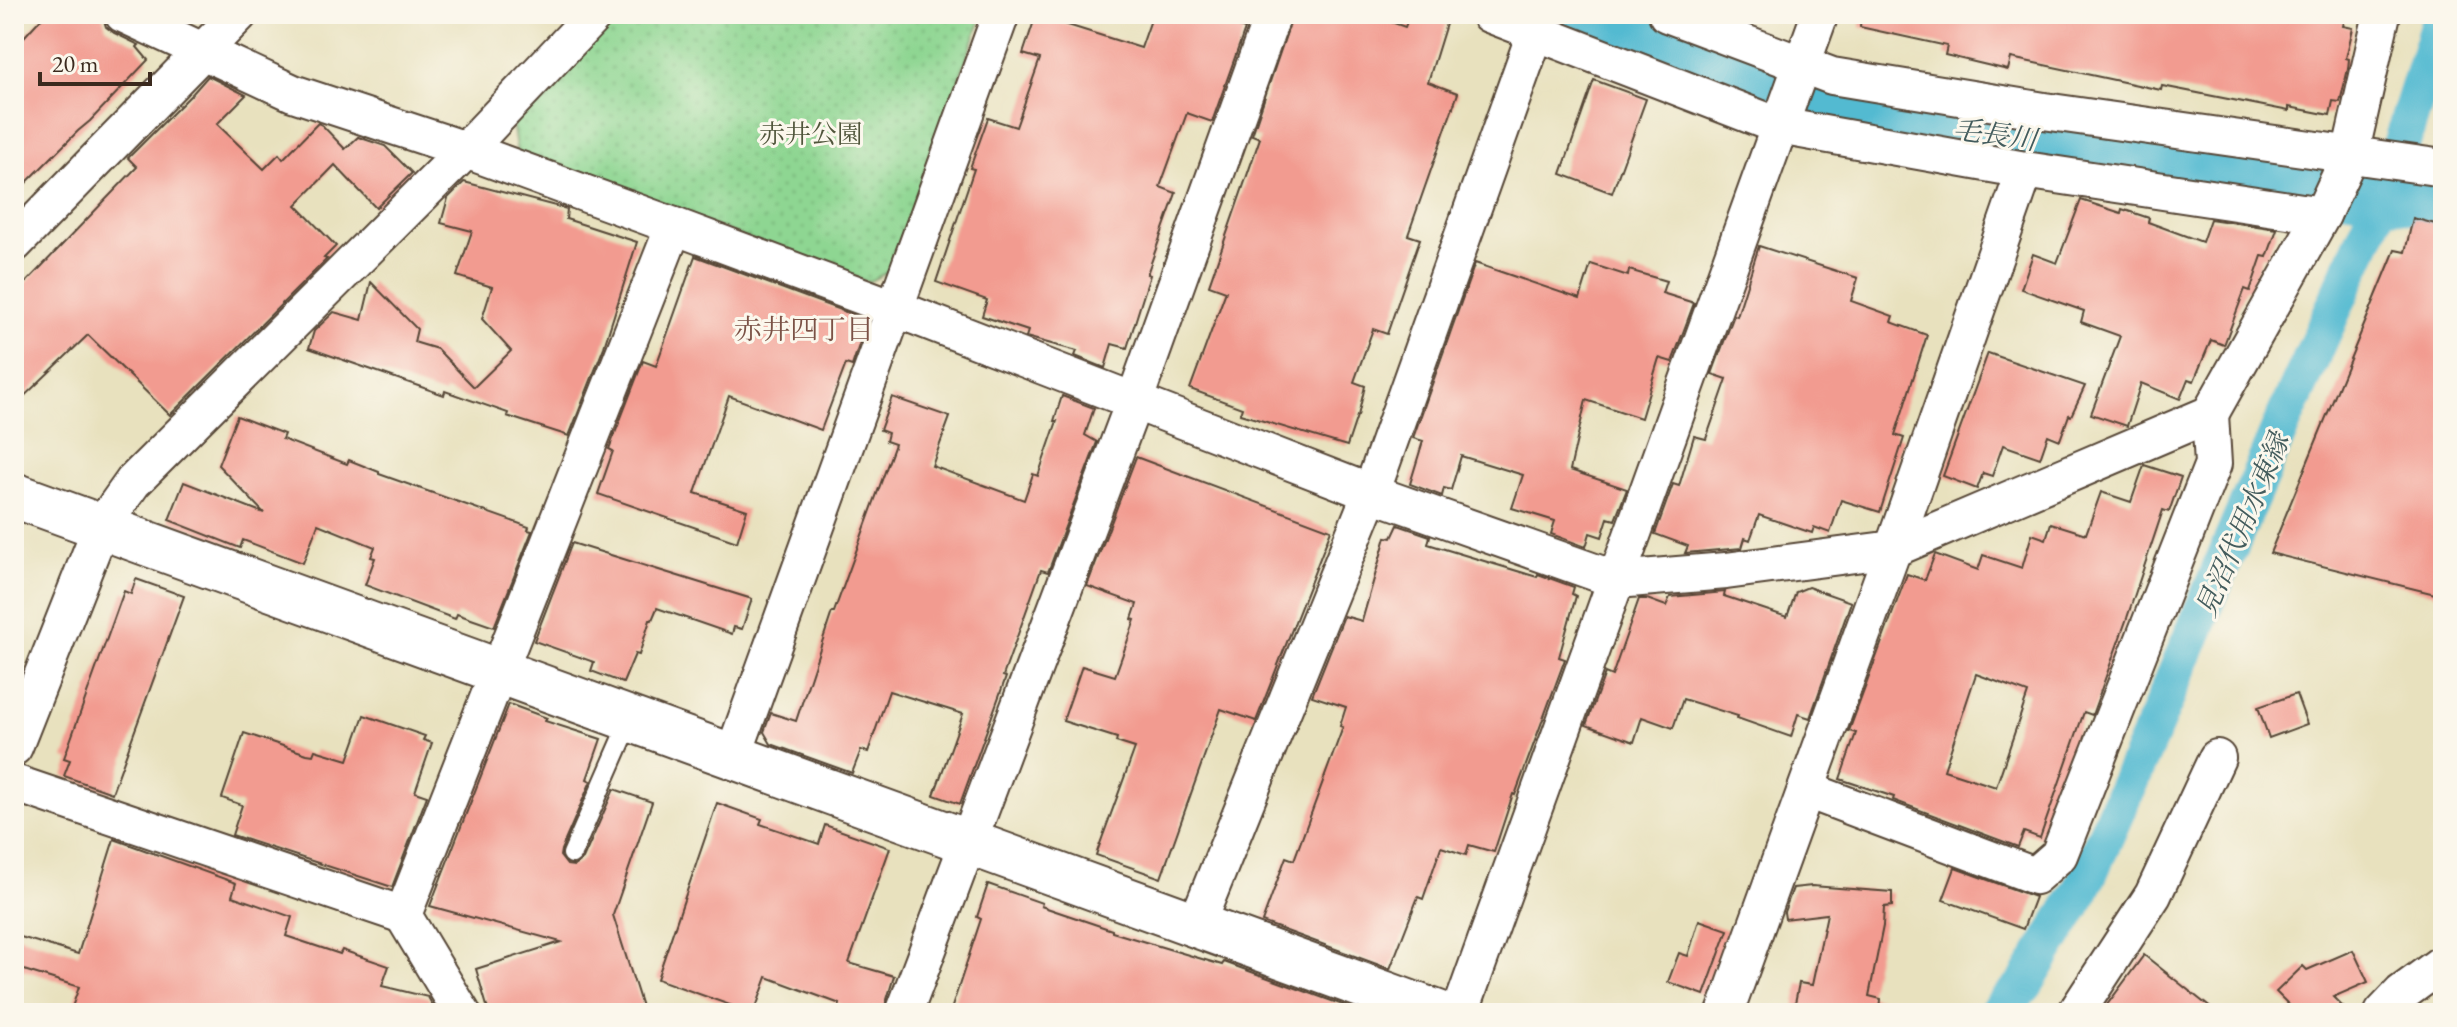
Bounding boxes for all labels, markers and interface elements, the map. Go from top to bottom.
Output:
scale bar [40,36,150,86]
text: 20 m [52,48,99,79]
water label: 毛長川 [1951,110,2042,158]
park label: 赤井公園 [759,117,863,151]
district label: 赤井四丁目 [734,311,874,347]
water label: 見沼代用水東縁 [2187,425,2298,622]

